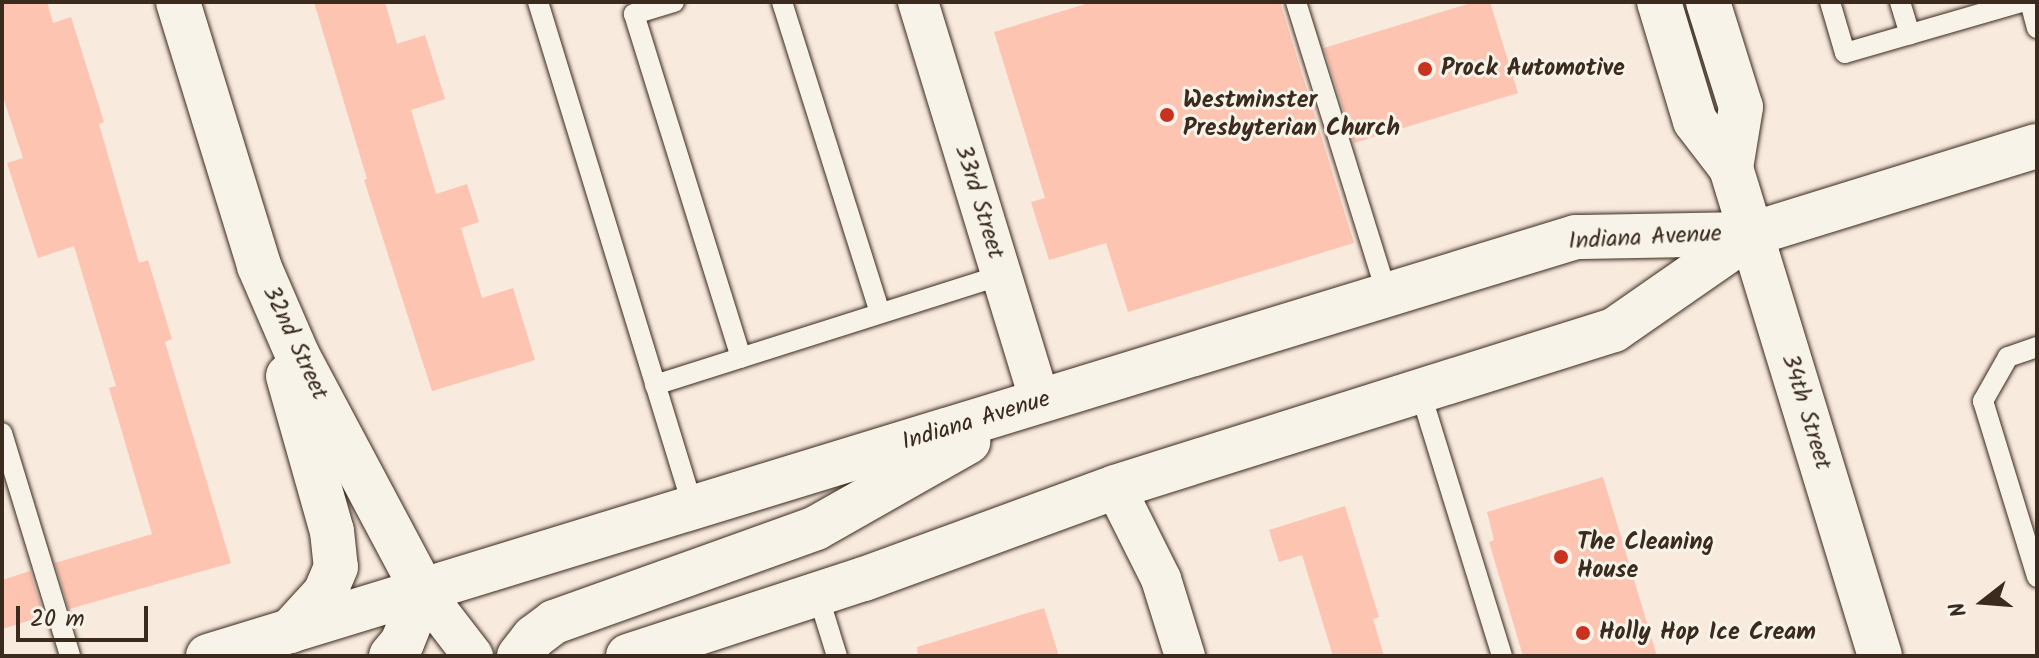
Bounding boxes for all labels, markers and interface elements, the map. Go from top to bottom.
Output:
place label: Prock Automotive [1441,55,1625,83]
marker: Prock Automotive [1416,60,1434,78]
place label: Westminster Presbyterian Church [1183,87,1400,143]
marker: Westminster Presbyterian Church [1158,106,1176,124]
street label: 33rd Street [948,141,1010,263]
street label: Indiana Avenue [1568,220,1722,256]
street label: 32nd Street [256,281,334,405]
street label: 34th Street [1775,351,1837,473]
street label: Indiana Avenue [898,385,1054,457]
place label: The Cleaning House [1577,529,1714,585]
marker: The Cleaning House [1552,548,1570,566]
north arrow [1943,562,2023,642]
scale bar [20,590,152,640]
text: N [1941,597,1978,621]
text: 20 m [30,600,85,639]
place label: Holly Hop Ice Cream [1599,619,1816,647]
marker: Holly Hop Ice Cream [1574,624,1592,642]

